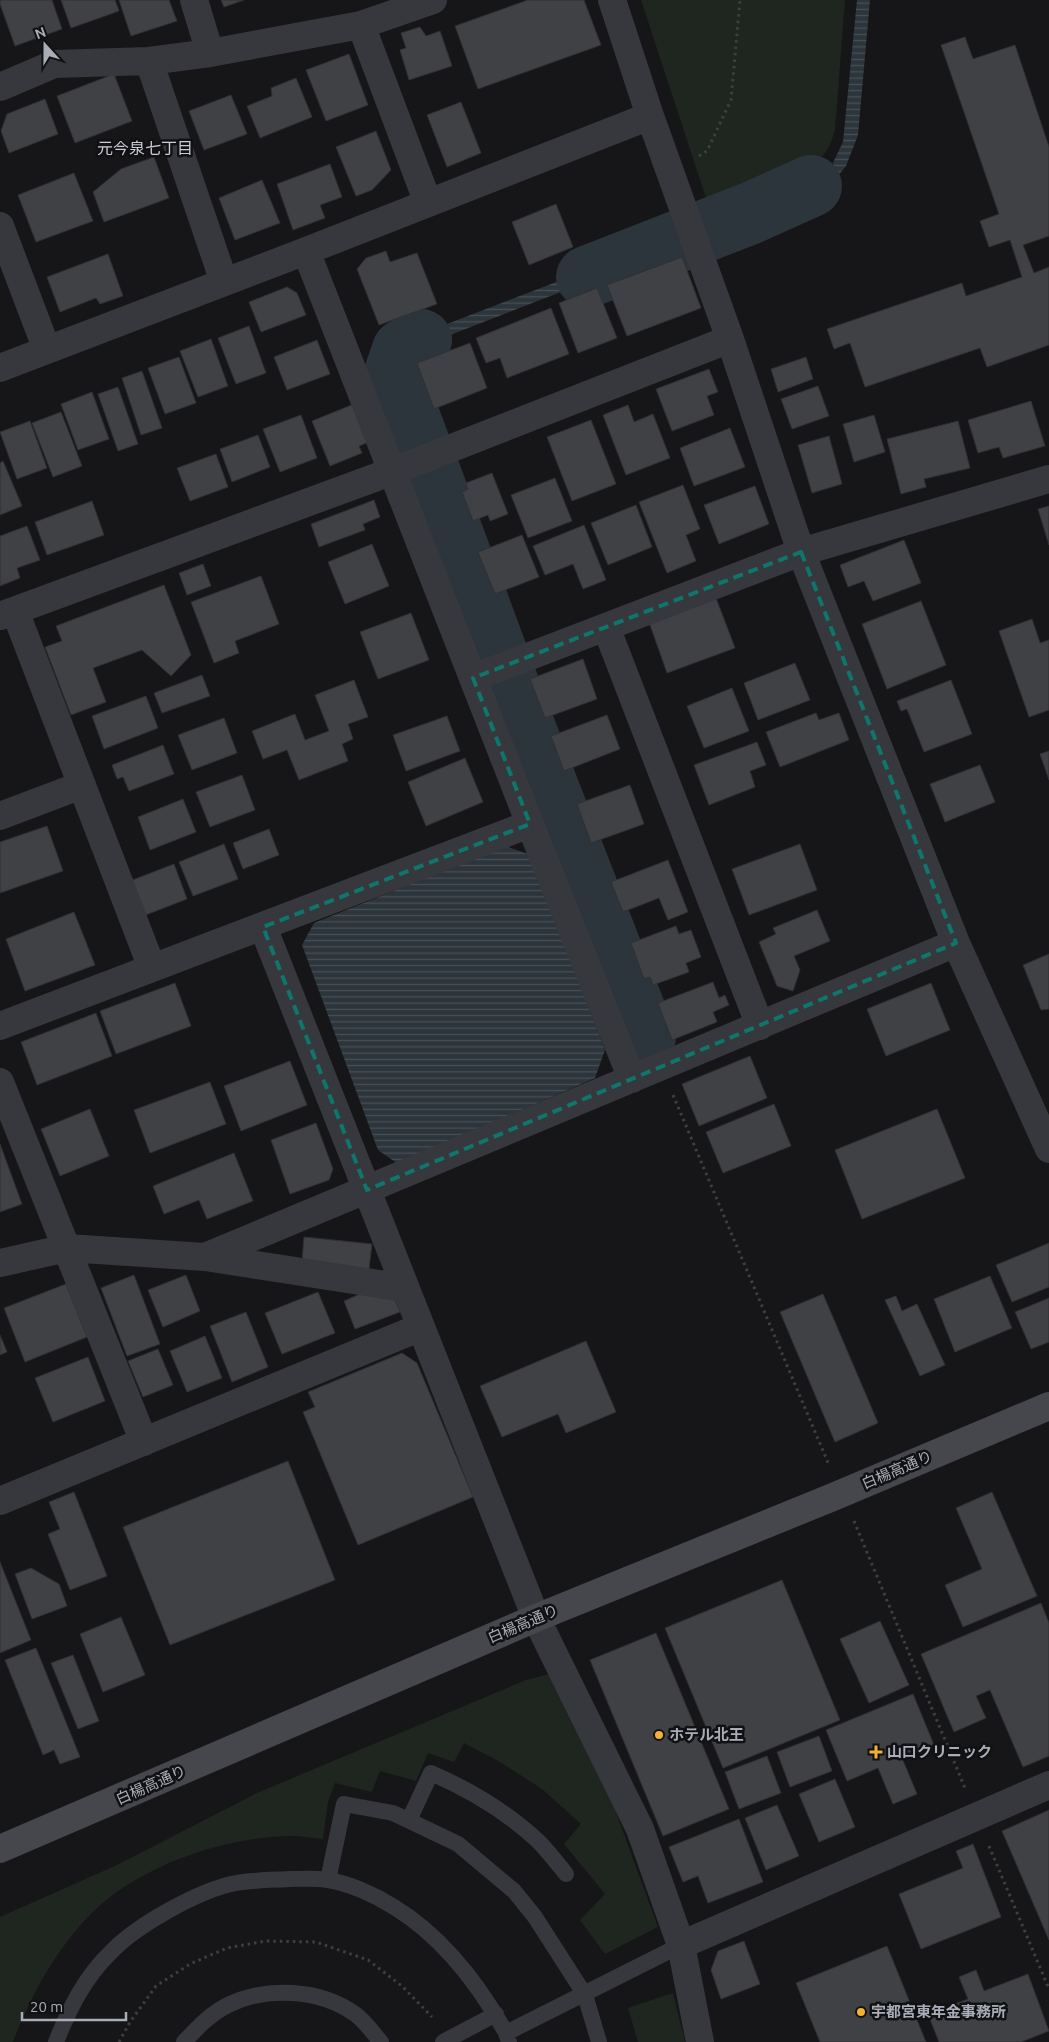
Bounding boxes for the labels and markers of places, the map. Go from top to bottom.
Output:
place label: ホテル北王 [669,1726,744,1743]
marker: ホテル北王 [653,1729,665,1741]
place label: 山口クリニック [887,1743,992,1760]
marker: 山口クリニック [869,1745,883,1759]
place label: 宇都宮東年金事務所 [871,2003,1006,2020]
marker: 宇都宮東年金事務所 [855,2006,867,2018]

